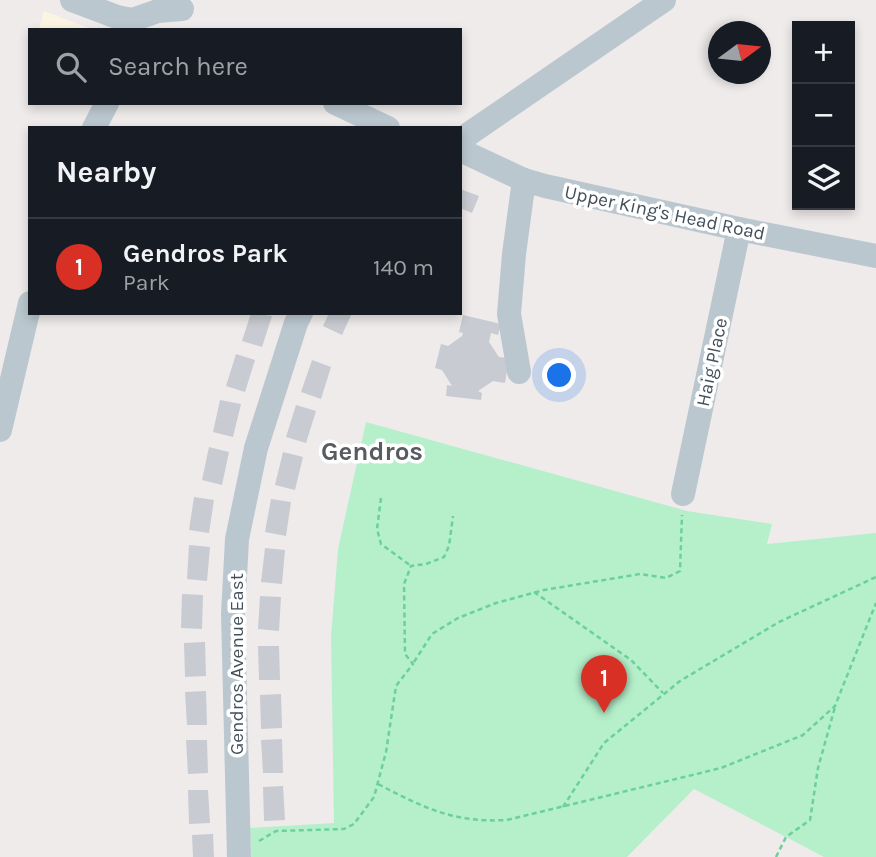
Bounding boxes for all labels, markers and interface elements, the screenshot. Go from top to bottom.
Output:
north arrow [708,21,771,84]
map controls [792,21,855,210]
button: + [792,21,855,84]
search box [28,28,462,105]
icon: search [52,48,90,86]
text: Search here [108,51,248,82]
button: − [792,84,855,147]
button: layers [792,147,855,210]
text: Nearby [56,154,156,190]
street label: Upper King's Head Road [562,181,767,245]
text: Gendros Park [123,238,288,269]
text: 1 [75,254,83,281]
text: 140 m [373,254,434,281]
text: Park [123,269,170,296]
street label: Haig Place [692,316,732,408]
your location [542,358,576,392]
district label: Gendros [321,436,423,467]
street label: Gendros Avenue East [226,573,248,755]
pin: 1 [581,655,627,713]

